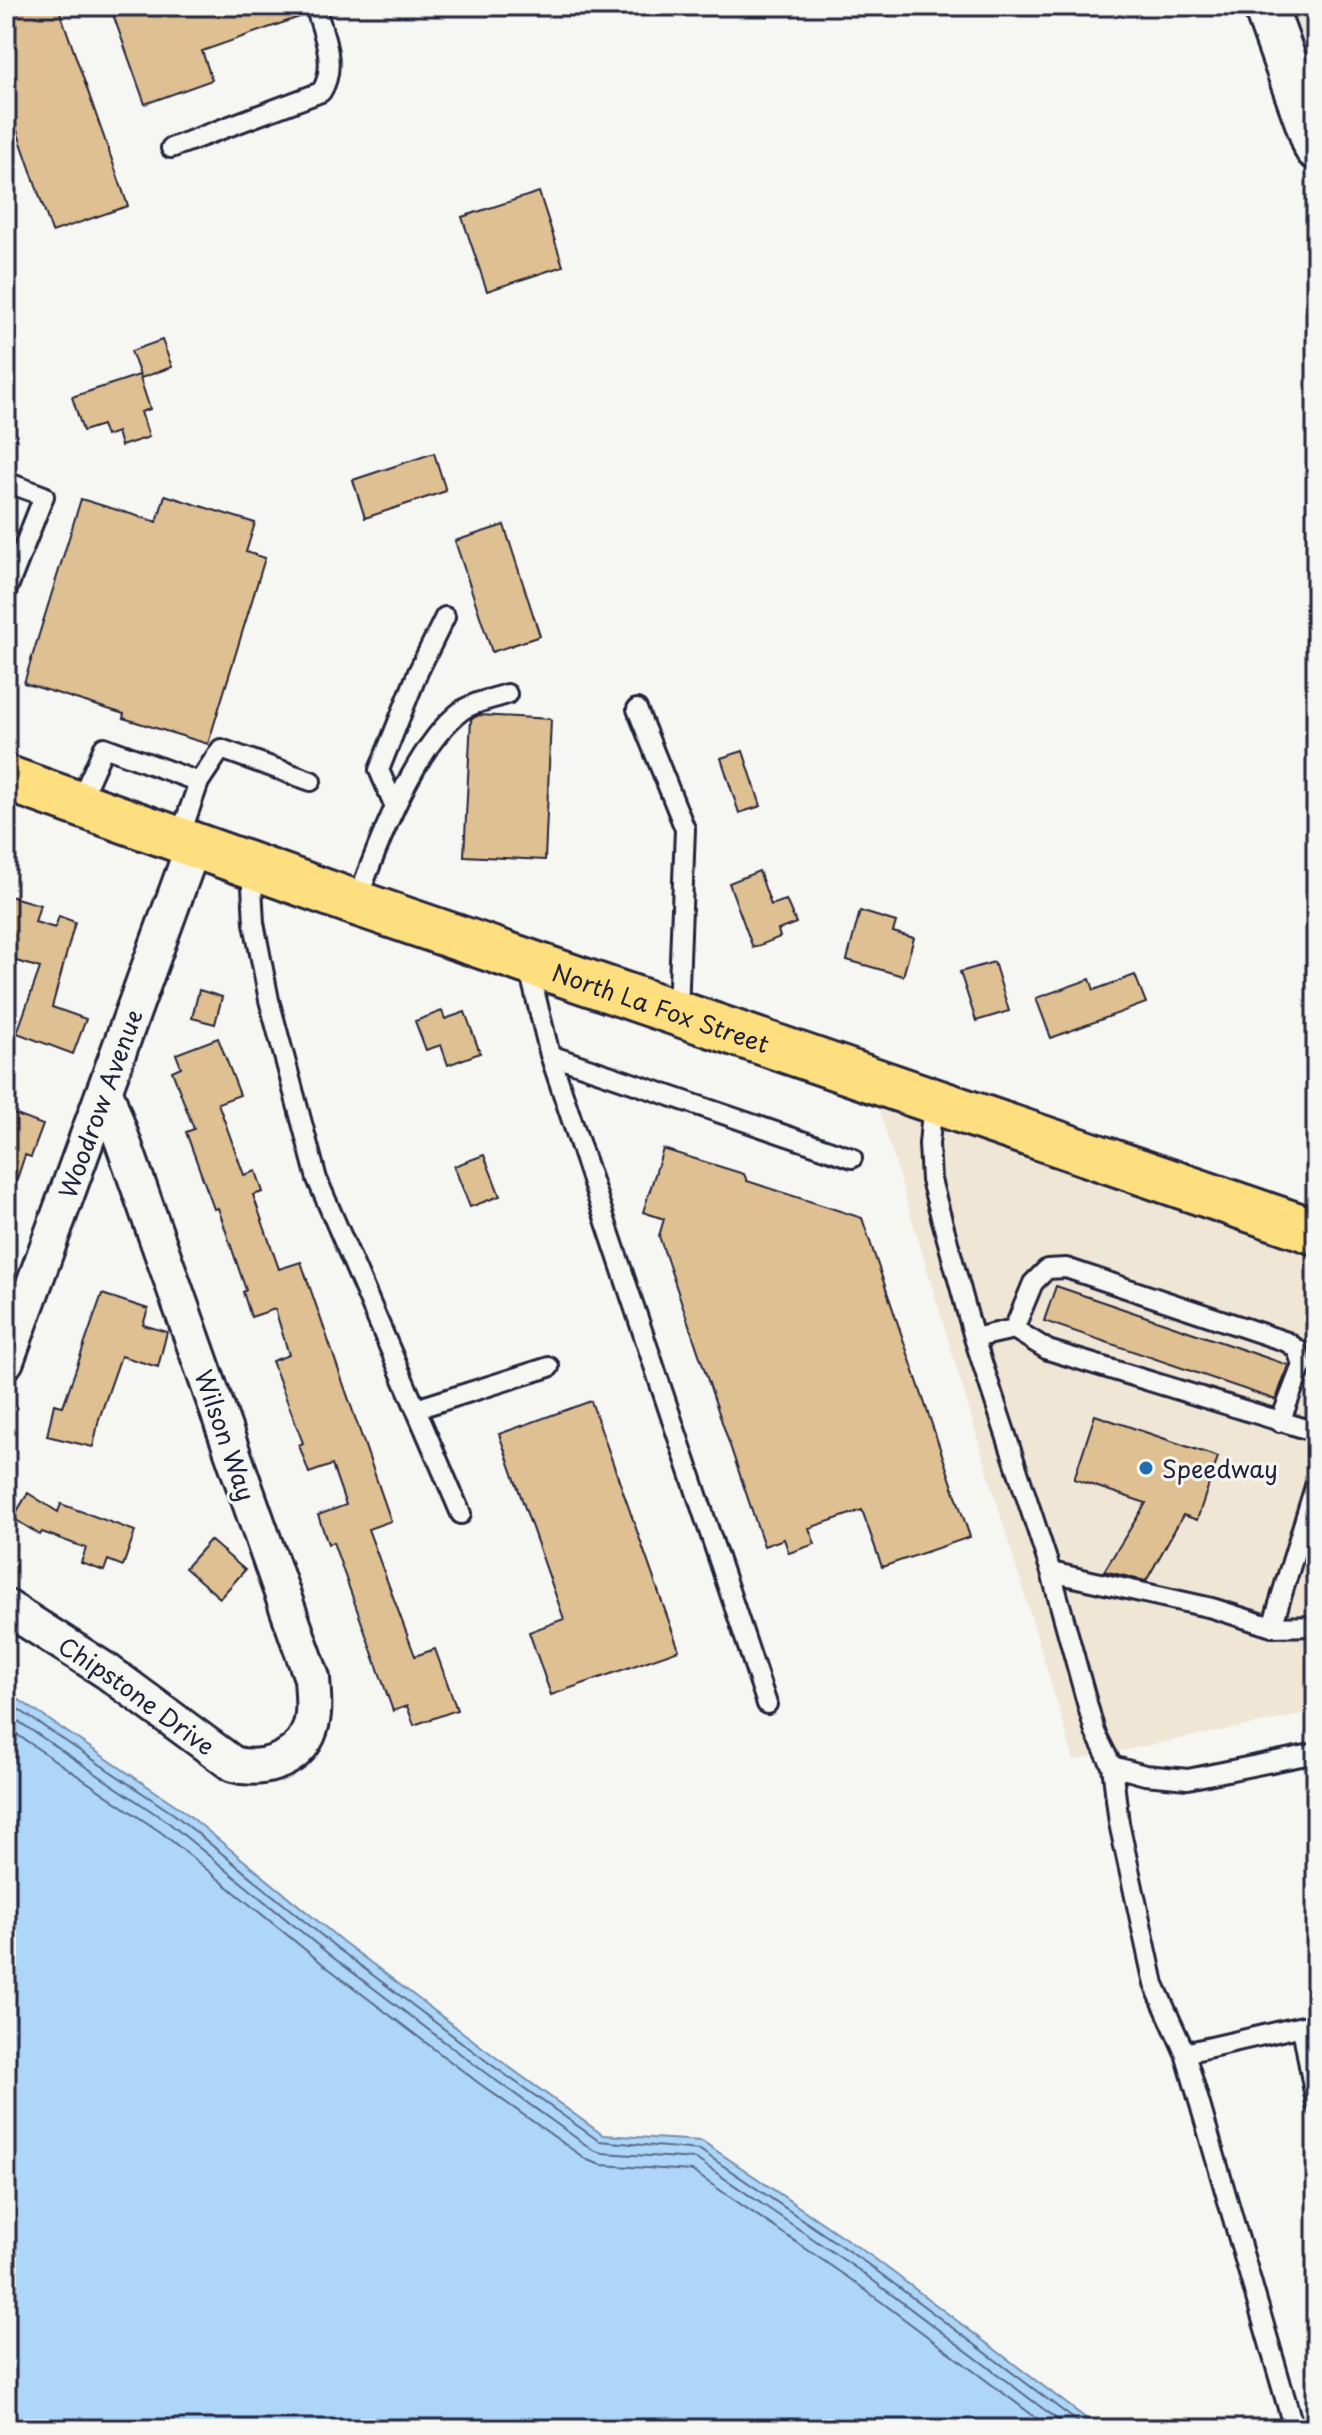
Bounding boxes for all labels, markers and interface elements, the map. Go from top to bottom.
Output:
street label: North La Fox Street [548,954,774,1061]
street label: Woodrow Avenue [49,1004,150,1203]
street label: Wilson Way [187,1364,265,1506]
place label: Speedway [1162,1450,1278,1486]
marker: Speedway [1137,1459,1155,1477]
street label: Chipstone Drive [52,1627,223,1763]

